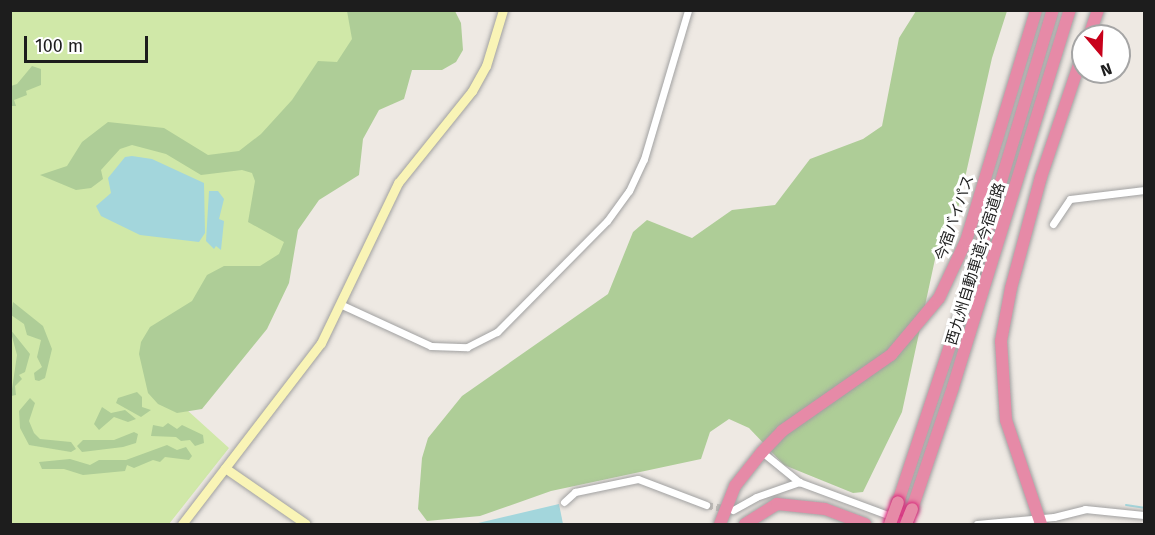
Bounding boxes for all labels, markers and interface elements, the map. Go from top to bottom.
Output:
scale bar [27,24,152,62]
north arrow [1071,24,1131,84]
text: 100 m [35,35,83,57]
text: N [1098,59,1114,80]
street label: 今宿バイパス [932,173,978,263]
street label: 西九州自動車道;今宿道路 [943,181,1009,347]

